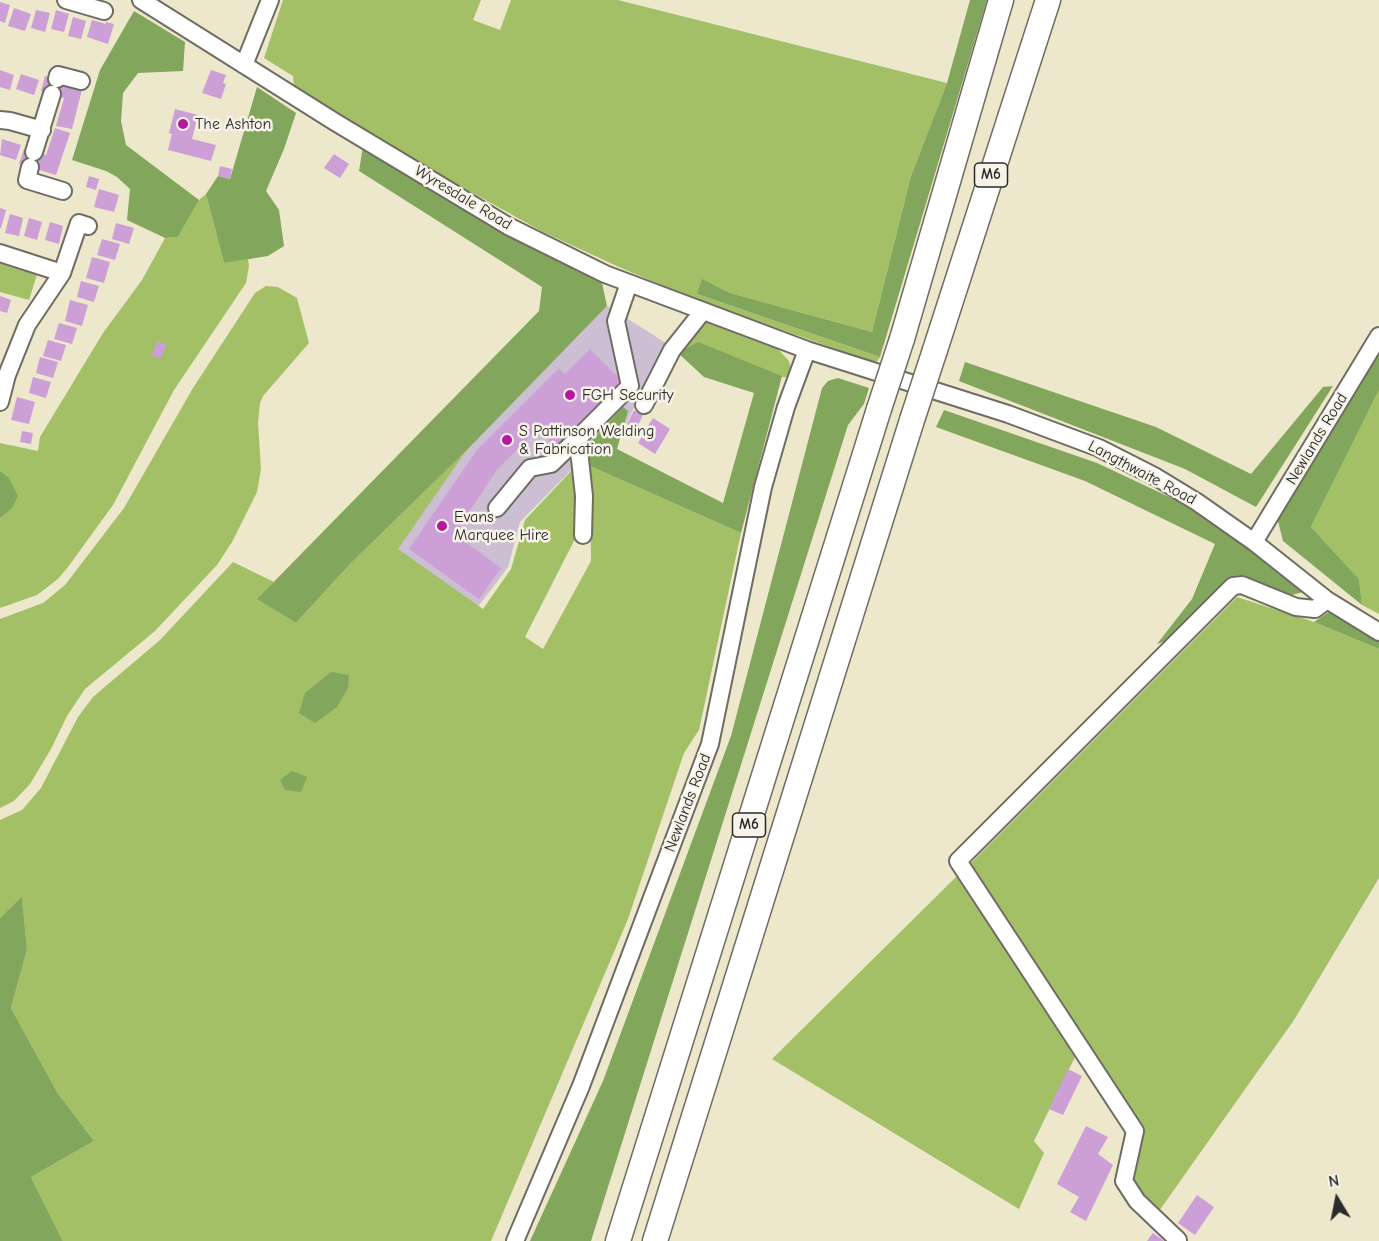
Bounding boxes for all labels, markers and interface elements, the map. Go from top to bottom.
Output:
place label: The Ashton [195,114,271,134]
marker: The Ashton [176,117,190,131]
street label: Wyresdale Road [411,161,515,235]
road number: M6 [974,163,1008,187]
place label: FGH Security [582,385,674,405]
marker: FGH Security [563,388,577,402]
street label: Newlands Road [1282,390,1352,488]
place label: S Pattinson Welding & Fabrication [519,421,654,459]
marker: S Pattinson Welding & Fabrication [500,433,514,447]
street label: Langthwaite Road [1085,436,1199,510]
place label: Evans Marquee Hire [454,507,549,545]
marker: Evans Marquee Hire [435,519,449,533]
street label: Newlands Road [660,751,716,855]
road number: M6 [732,813,766,837]
north arrow [1307,1169,1367,1229]
text: N [1327,1172,1341,1191]

